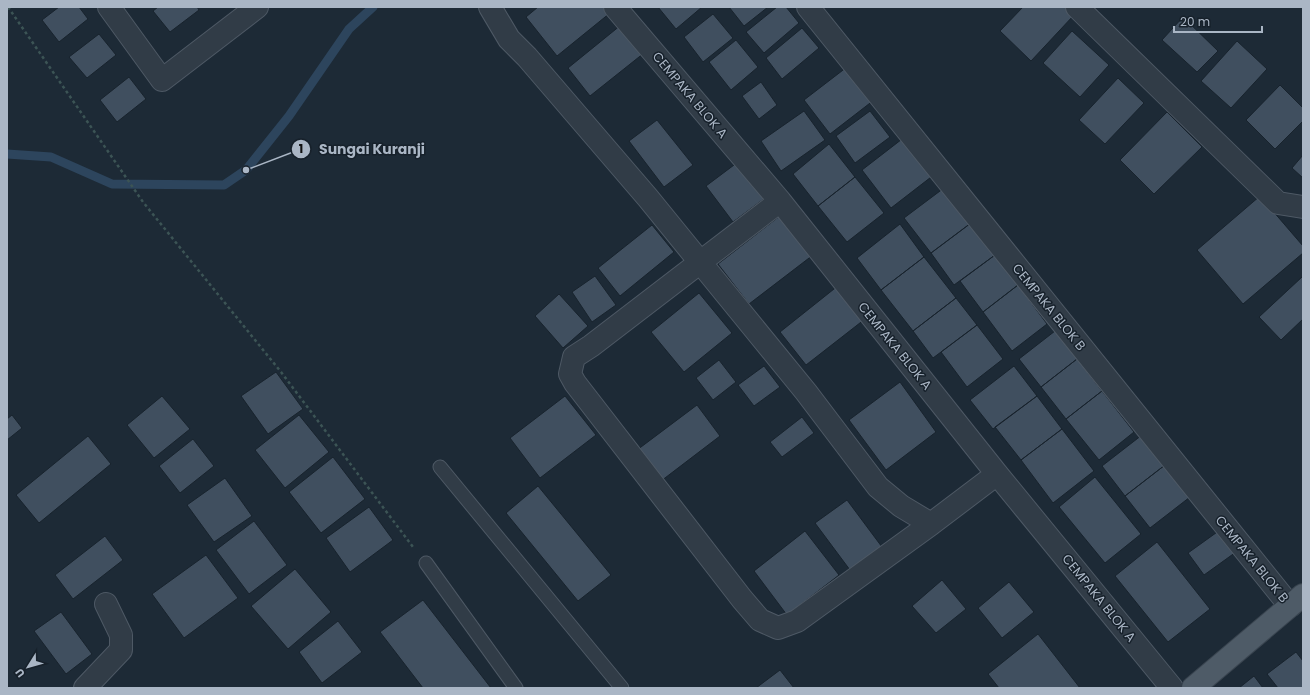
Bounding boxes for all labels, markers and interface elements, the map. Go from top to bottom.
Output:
scale bar [1174,8,1262,34]
text: 20 m [1180,13,1210,30]
street label: CEMPAKA BLOK A [648,48,732,143]
callout: Sungai Kuranji [291,136,433,162]
text: Sungai Kuranji [319,139,425,159]
text: 1 [299,140,303,157]
street label: CEMPAKA BLOK B [1008,259,1090,355]
street label: CEMPAKA BLOK A [854,298,937,394]
street label: CEMPAKA BLOK B [1211,511,1293,607]
street label: CEMPAKA BLOK A [1058,550,1141,646]
north arrow [8,647,48,687]
text: U [11,665,29,681]

